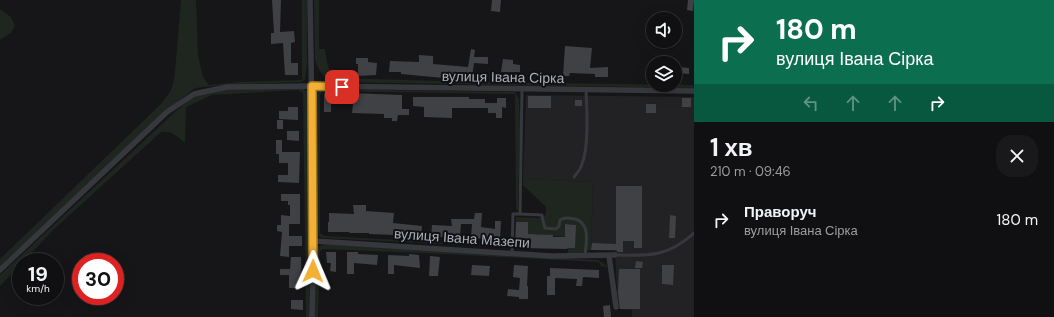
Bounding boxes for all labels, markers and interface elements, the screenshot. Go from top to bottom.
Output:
text: 180 m [776,11,857,48]
map controls [646,12,682,92]
button: sound [646,12,682,48]
icon: right [710,16,762,68]
text: вулиця Івана Сірка [776,47,934,71]
button: layers [646,56,682,92]
street label: вулиця Івана Сірка [442,67,565,87]
pin [325,70,359,104]
icon: arrive [331,76,353,98]
icon: left [800,92,822,114]
icon: ahead [842,92,864,114]
icon: ahead [884,92,906,114]
icon: right [926,92,948,114]
text: 1 хв [710,132,752,163]
button: close [996,135,1038,177]
text: 210 m · 09:46 [710,163,791,180]
text: Праворуч [744,202,817,222]
icon: right [710,209,732,231]
text: 180 m [997,210,1038,230]
text: вулиця Івана Сірка [744,222,858,239]
street label: вулиця Івана Мазепи [393,224,531,252]
position arrow [292,250,334,292]
speed limit sign: 30 [72,253,124,305]
text: 19 [28,261,48,287]
text: km/h [26,282,50,295]

